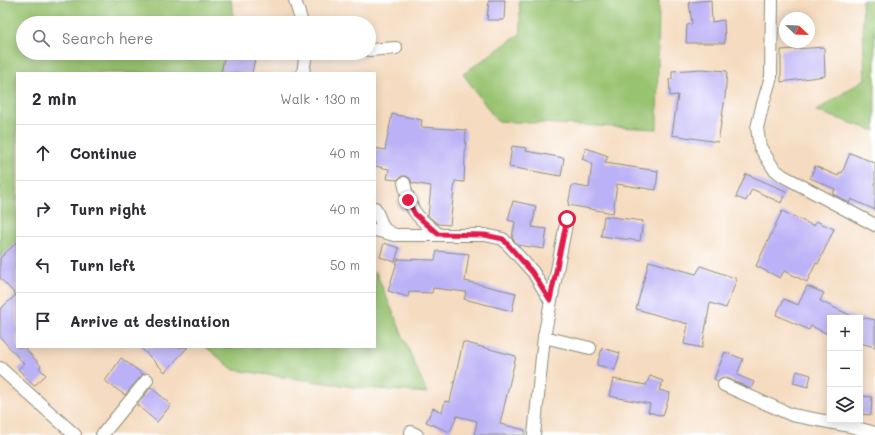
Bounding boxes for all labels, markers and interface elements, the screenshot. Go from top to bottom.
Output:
north arrow [779,12,815,48]
search box [16,16,376,60]
icon: search [30,27,52,49]
text: Search here [62,28,153,48]
text: 2 min [32,87,77,109]
text: Walk · 130 m [280,90,360,107]
icon: ahead [32,142,54,164]
text: Continue [70,143,137,163]
text: 40 m [330,144,360,161]
route end [399,191,417,209]
icon: right [32,198,54,220]
text: Turn right [70,199,147,219]
text: 40 m [330,200,360,217]
route start [558,210,576,228]
icon: left [32,254,54,276]
text: Turn left [70,255,135,275]
text: 50 m [330,256,360,273]
icon: arrive [32,310,54,332]
text: Arrive at destination [70,311,230,331]
map controls [827,315,863,423]
button: + [827,315,863,351]
button: − [827,351,863,387]
button: layers [827,387,863,423]

